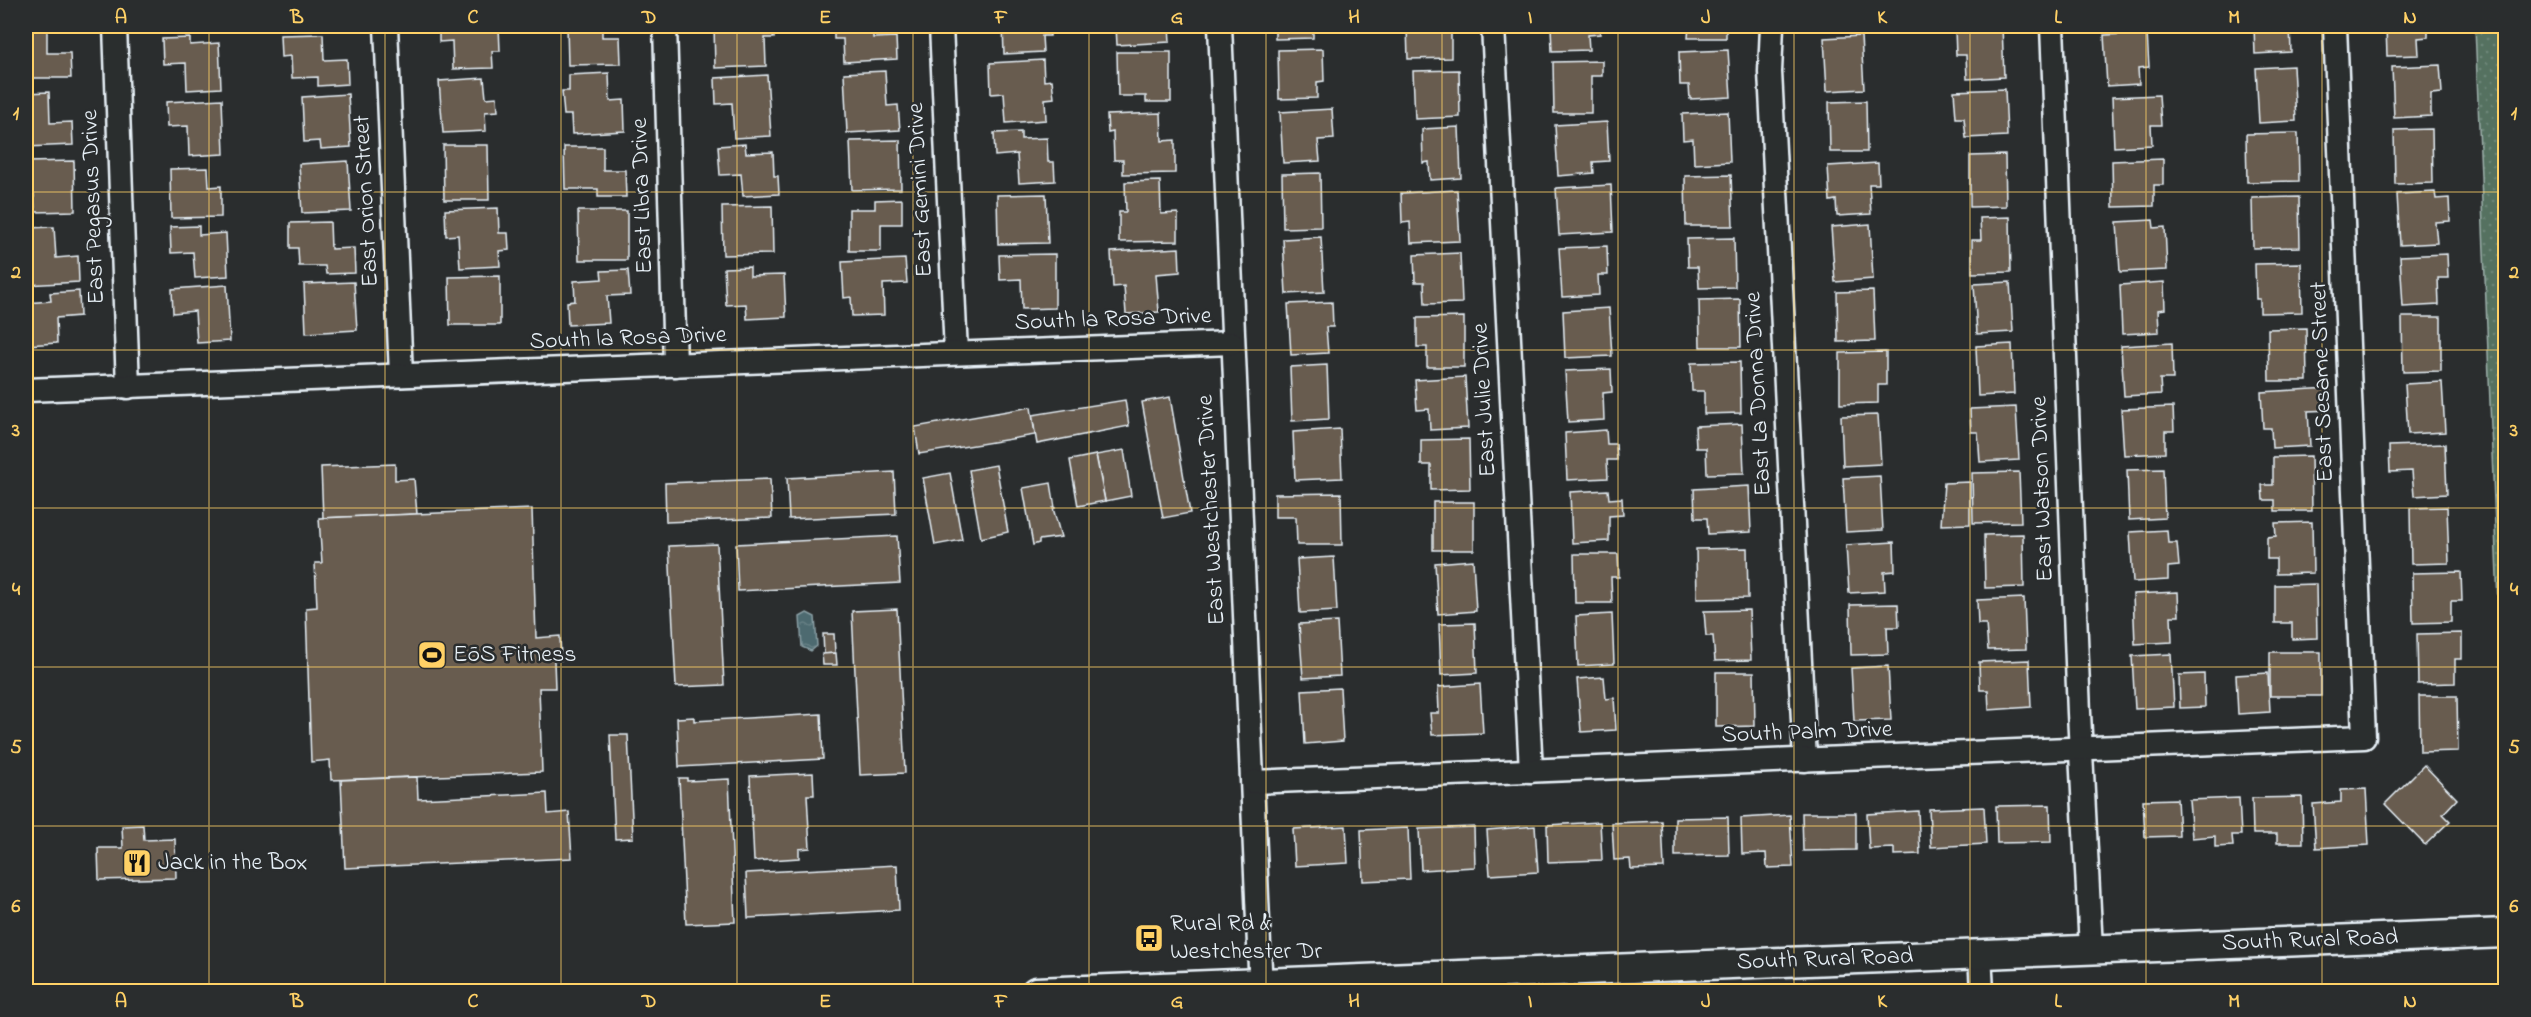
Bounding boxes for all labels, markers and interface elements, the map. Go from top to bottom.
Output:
text: A [115,4,127,33]
text: B [289,4,304,33]
text: C [468,4,479,33]
text: D [641,4,656,33]
text: E [819,4,831,33]
text: F [994,4,1008,33]
text: G [1171,4,1184,33]
text: H [1348,4,1360,33]
text: I [1528,4,1533,33]
text: J [1701,4,1711,33]
text: K [1877,4,1888,33]
text: L [2054,4,2062,33]
text: M [2228,4,2240,33]
text: N [2403,4,2417,33]
text: 1 [13,100,20,129]
text: 1 [2511,100,2518,129]
street label: East Gemini Drive [899,102,943,278]
street label: East Pegasus Drive [73,109,115,305]
street label: East Orion Street [345,114,389,288]
street label: East Libra Drive [623,117,663,275]
text: 2 [10,259,21,288]
text: 2 [2508,259,2519,288]
street label: East Sesame Street [2302,281,2344,483]
street label: East La Donna Drive [1736,291,1782,497]
street label: South la Rosa Drive [1014,299,1212,341]
street label: South la Rosa Drive [529,318,727,360]
street label: East Julie Drive [1463,322,1507,478]
street label: East Westchester Drive [1188,394,1236,626]
street label: East Watson Drive [2022,395,2064,583]
text: 3 [11,417,20,446]
text: 3 [2509,417,2518,446]
text: 4 [12,576,21,605]
text: 4 [2510,576,2519,605]
place label: EōS Fitness [453,638,576,673]
sports icon: EōS Fitness [416,639,448,671]
street label: South Palm Drive [1721,713,1893,753]
text: 5 [10,734,22,763]
text: 5 [2508,734,2520,763]
place label: Jack in the Box [158,846,308,881]
restaurant icon: Jack in the Box [121,847,153,879]
text: 6 [12,893,21,922]
text: 6 [2510,893,2519,922]
place label: Rural Rd & Westchester Dr [1170,907,1323,970]
street label: South Rural Road [2221,920,2399,962]
bus stop icon: Rural Rd & Westchester Dr [1133,922,1165,954]
street label: South Rural Road [1736,939,1914,981]
text: A [115,988,127,1017]
text: B [289,988,304,1017]
text: C [468,988,479,1017]
text: D [641,988,656,1017]
text: E [819,988,831,1017]
text: F [994,988,1008,1017]
text: G [1171,988,1184,1017]
text: H [1348,988,1360,1017]
text: I [1528,988,1533,1017]
text: J [1701,988,1711,1017]
text: K [1877,988,1888,1017]
text: L [2054,988,2062,1017]
text: M [2228,988,2240,1017]
text: N [2403,988,2417,1017]

